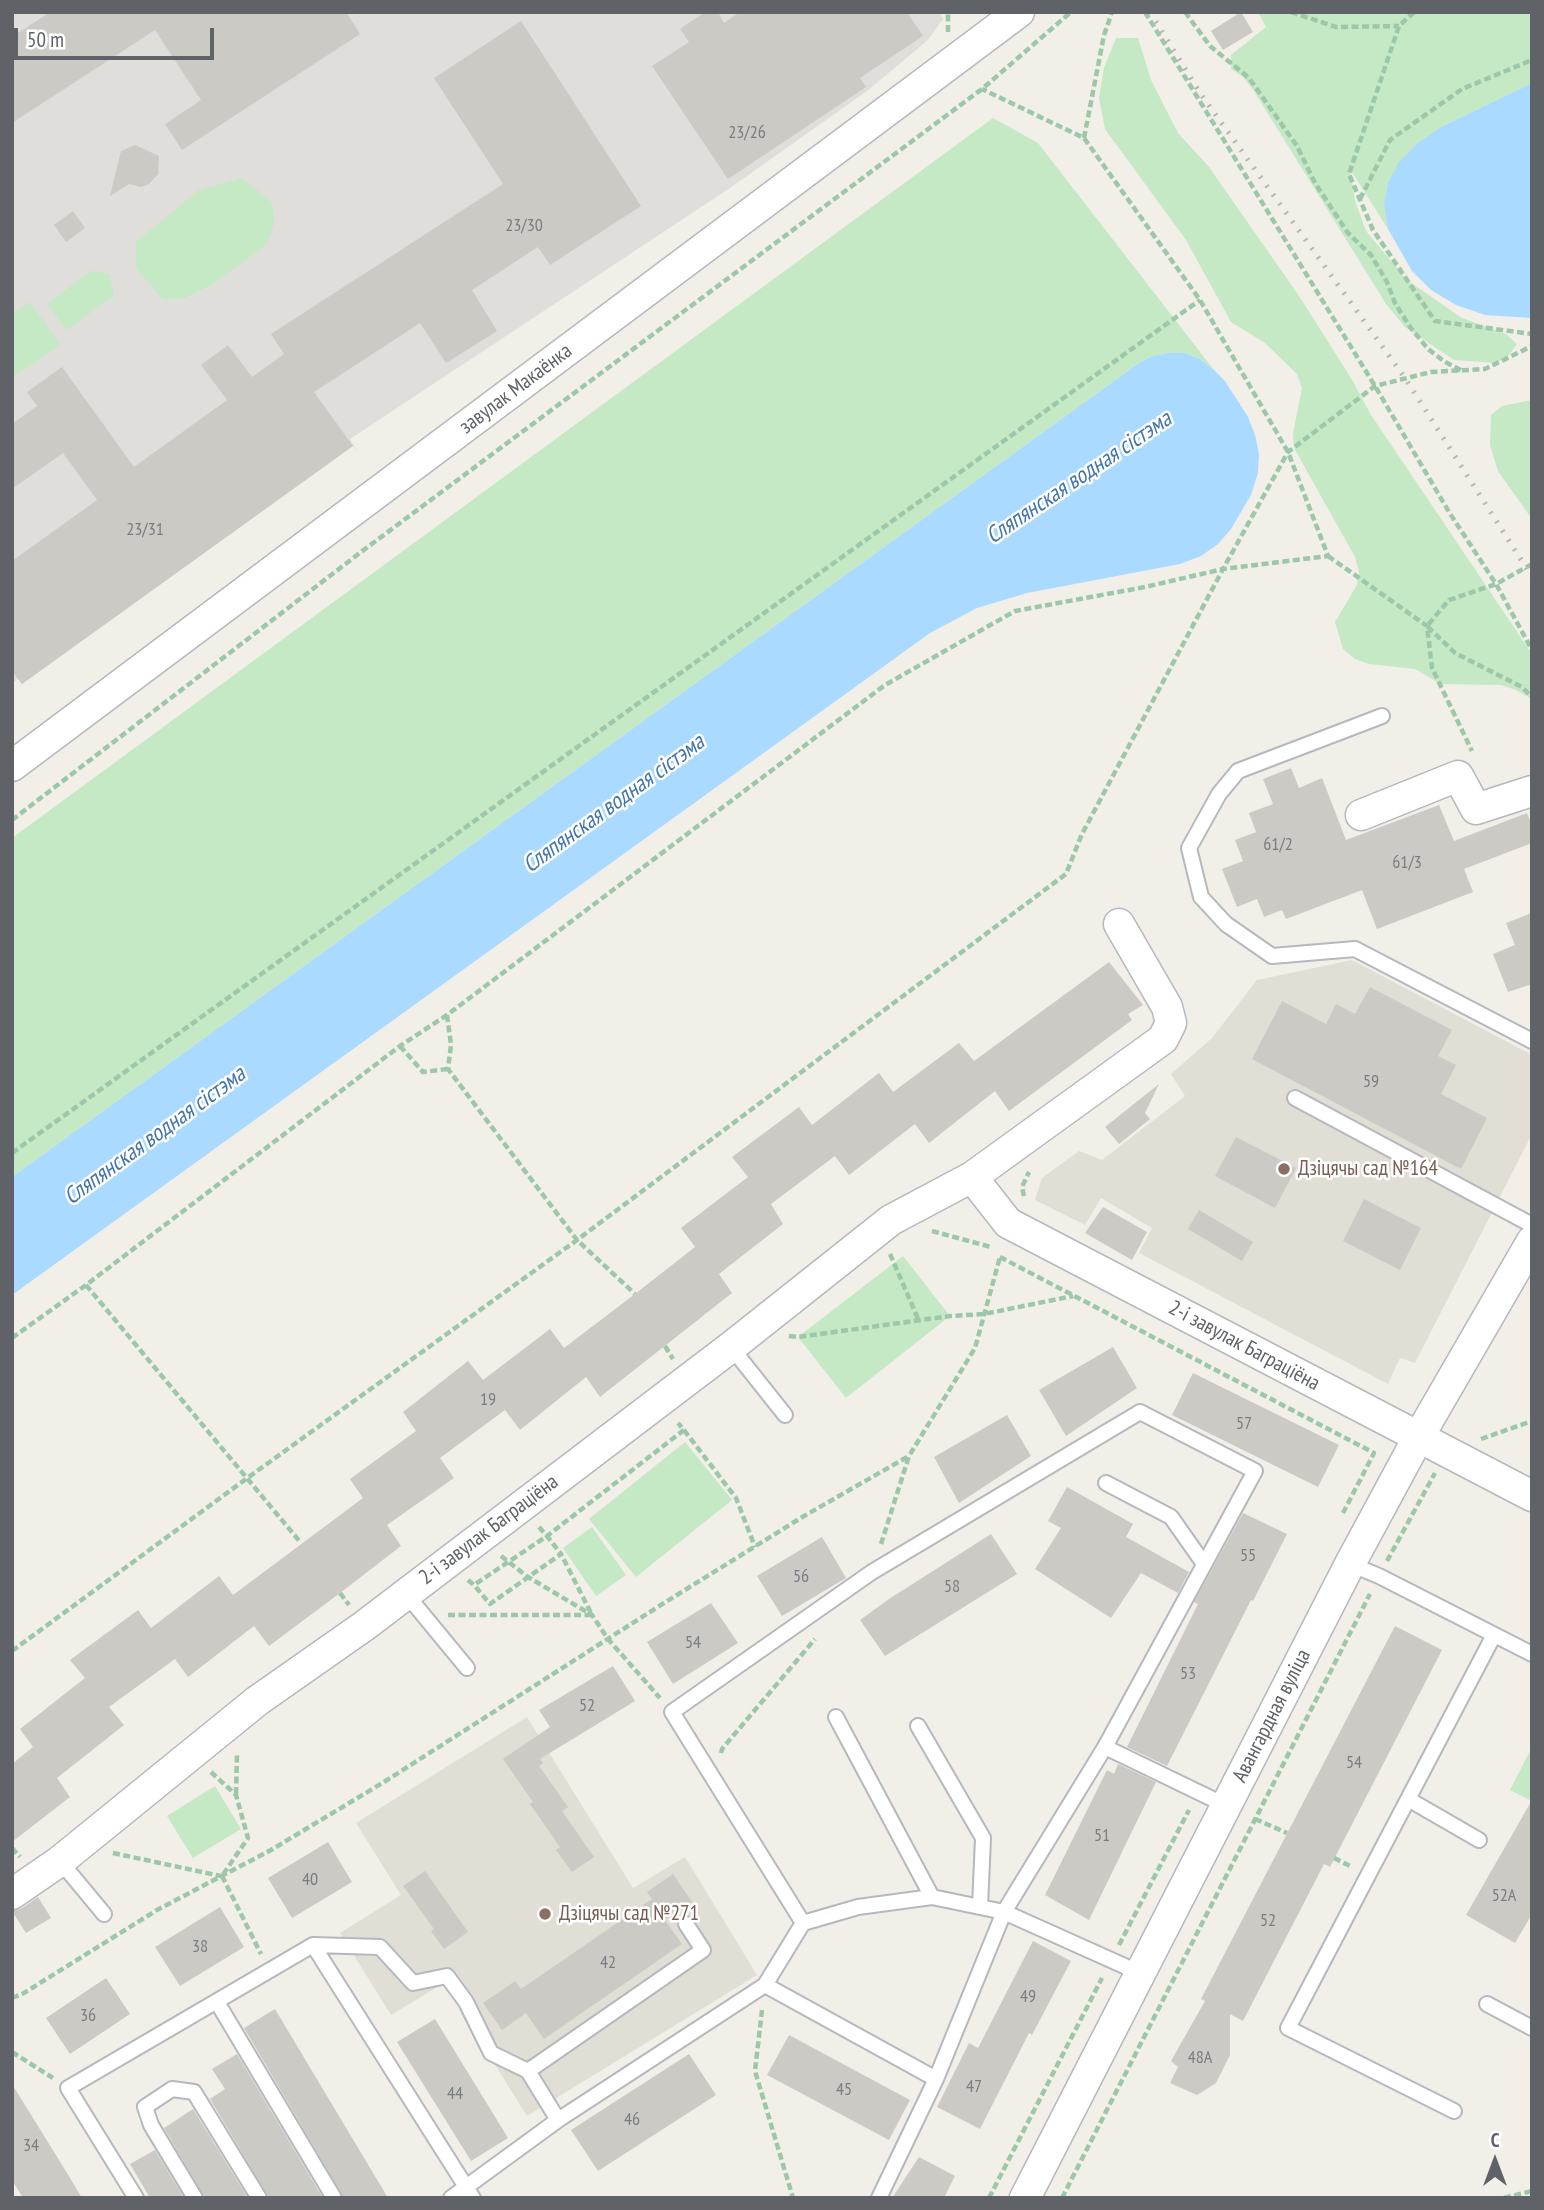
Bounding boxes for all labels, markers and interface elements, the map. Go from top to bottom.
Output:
scale bar [18,14,217,58]
text: 50 m [27,26,64,53]
house number: 23/26 [728,122,766,144]
house number: 23/30 [505,215,543,237]
street label: завулак Макаёнка [455,339,577,439]
water label: Сляпянская водная сістэма [981,406,1177,550]
house number: 23/31 [126,519,164,541]
water label: Сляпянская водная сістэма [518,729,710,879]
house number: 61/2 [1263,834,1293,856]
house number: 61/3 [1392,852,1422,874]
water label: Сляпянская водная сістэма [59,1061,251,1211]
house number: 59 [1363,1071,1379,1093]
place label: Дзіцячы сад №164 [1298,1156,1438,1182]
marker: Дзіцячы сад №164 [1276,1161,1292,1177]
street label: 2-і завулак Баграціёна [1164,1296,1324,1396]
house number: 19 [480,1389,496,1411]
house number: 57 [1236,1413,1252,1435]
street label: 2-і завулак Баграціёна [415,1470,563,1590]
house number: 55 [1240,1545,1256,1567]
house number: 56 [793,1566,809,1588]
house number: 58 [944,1576,960,1598]
house number: 54 [685,1632,701,1654]
street label: Авангардная вуліца [1228,1645,1316,1787]
house number: 53 [1180,1663,1196,1685]
house number: 52 [579,1695,595,1717]
house number: 54 [1346,1752,1362,1774]
house number: 51 [1094,1825,1110,1847]
house number: 40 [302,1869,318,1891]
house number: 52А [1492,1885,1516,1907]
place label: Дзіцячы сад №271 [559,1901,699,1927]
marker: Дзіцячы сад №271 [537,1906,553,1922]
house number: 52 [1260,1910,1276,1932]
house number: 38 [192,1936,208,1958]
house number: 42 [600,1952,616,1974]
house number: 49 [1020,1986,1036,2008]
house number: 36 [80,2005,96,2027]
house number: 48А [1188,2047,1212,2069]
house number: 47 [966,2076,982,2098]
house number: 45 [836,2079,852,2101]
house number: 44 [447,2083,463,2105]
house number: 46 [624,2109,640,2131]
north arrow [1460,2126,1530,2196]
text: С [1491,2128,1499,2152]
house number: 34 [23,2135,39,2157]

